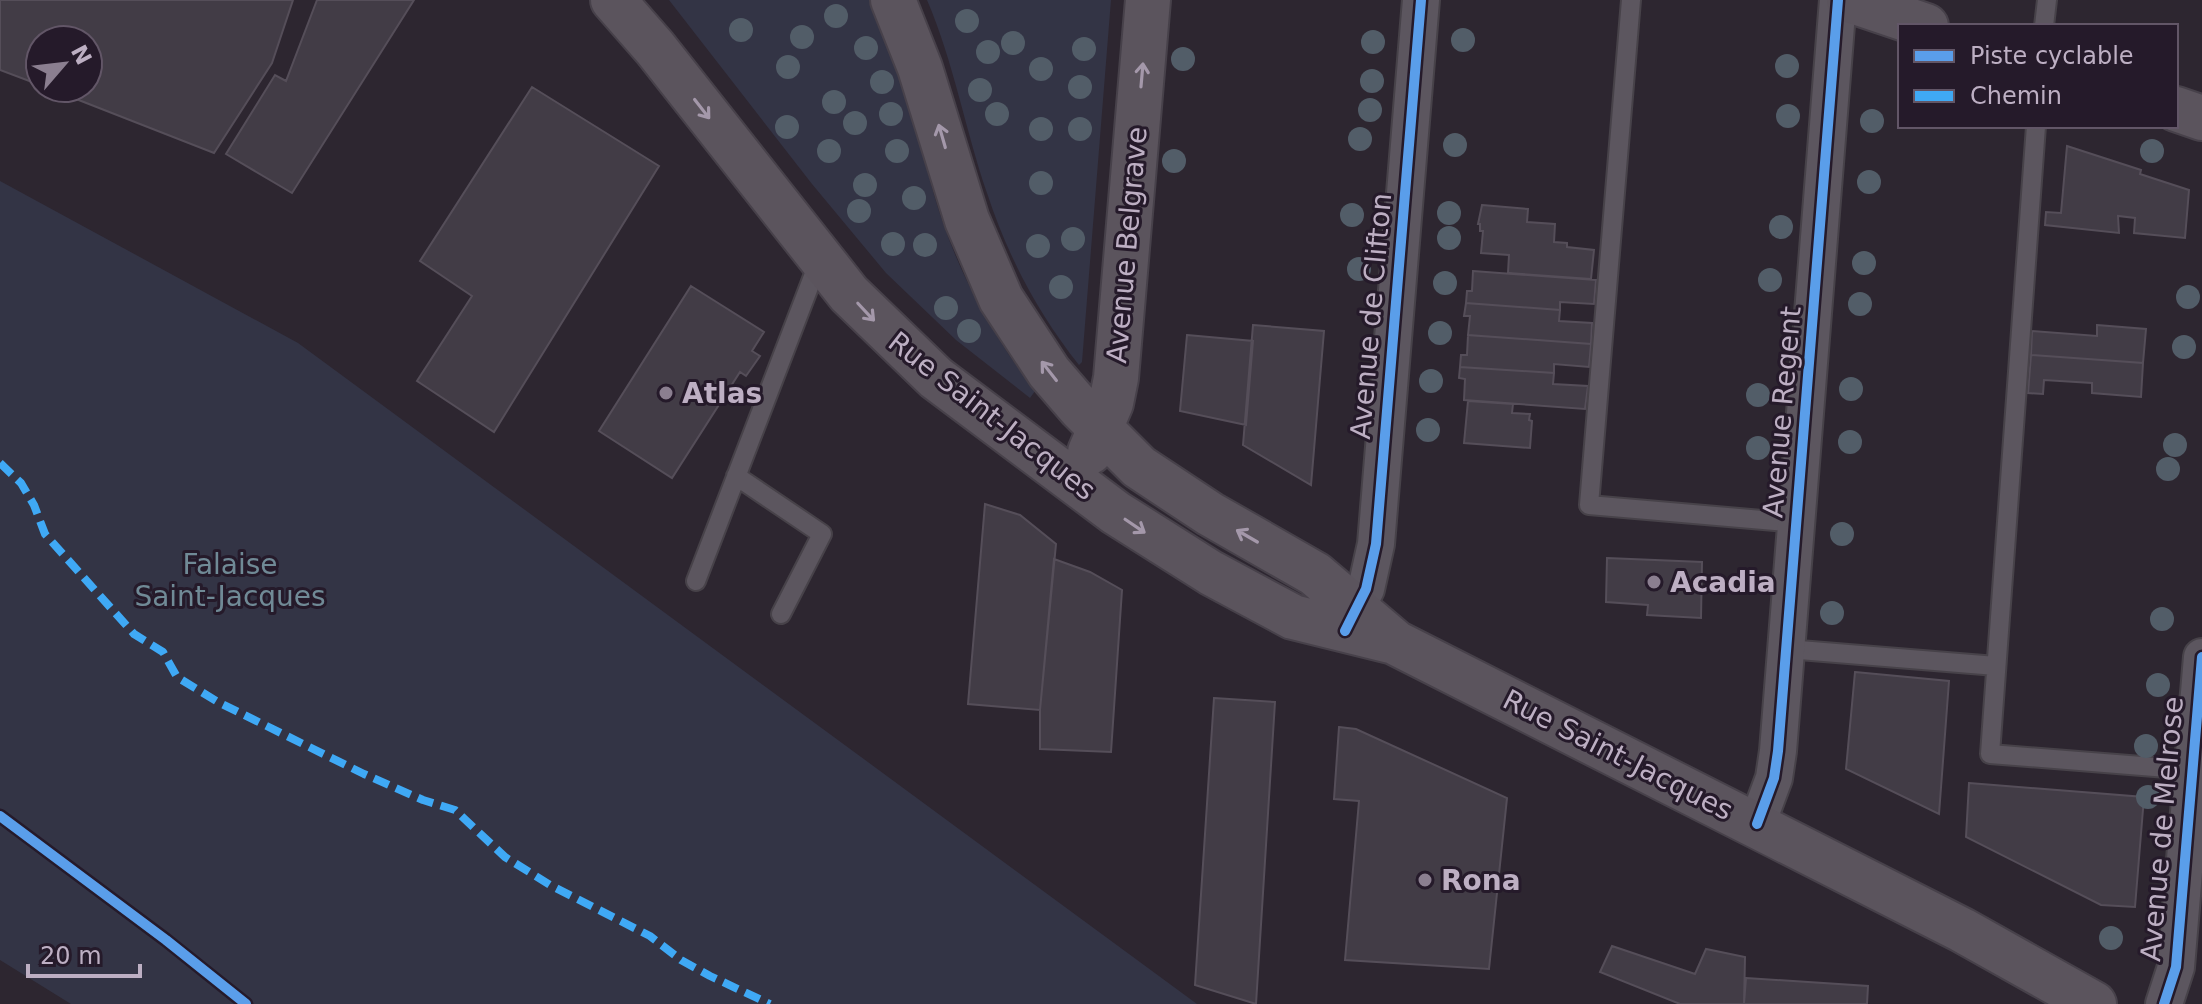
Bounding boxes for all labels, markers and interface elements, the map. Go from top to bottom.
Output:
north arrow [24,24,104,104]
legend [1898,24,2178,128]
text: N [66,41,97,69]
text: Piste cyclable [1970,42,2134,70]
one-way arrow [1135,62,1150,89]
text: Chemin [1970,82,2062,110]
one-way arrow [694,98,711,120]
one-way arrow [934,124,949,150]
street label: Avenue Belgrave [1100,125,1154,365]
street label: Avenue de Clifton [1344,191,1398,441]
one-way arrow [856,302,875,322]
street label: Avenue Regent [1756,305,1808,519]
street label: Rue Saint-Jacques [882,325,1102,507]
one-way arrow [1040,361,1058,382]
place label: Atlas [682,377,762,410]
marker: Atlas [657,384,675,402]
one-way arrow [1124,518,1146,534]
one-way arrow [1236,527,1259,543]
park label: Falaise Saint-Jacques [134,548,326,613]
place label: Acadia [1670,566,1776,599]
marker: Acadia [1645,573,1663,591]
street label: Rue Saint-Jacques [1498,683,1738,827]
street label: Avenue de Melrose [2134,695,2190,963]
place label: Rona [1441,864,1521,897]
marker: Rona [1416,871,1434,889]
scale bar [28,928,140,978]
text: 20 m [40,942,102,970]

